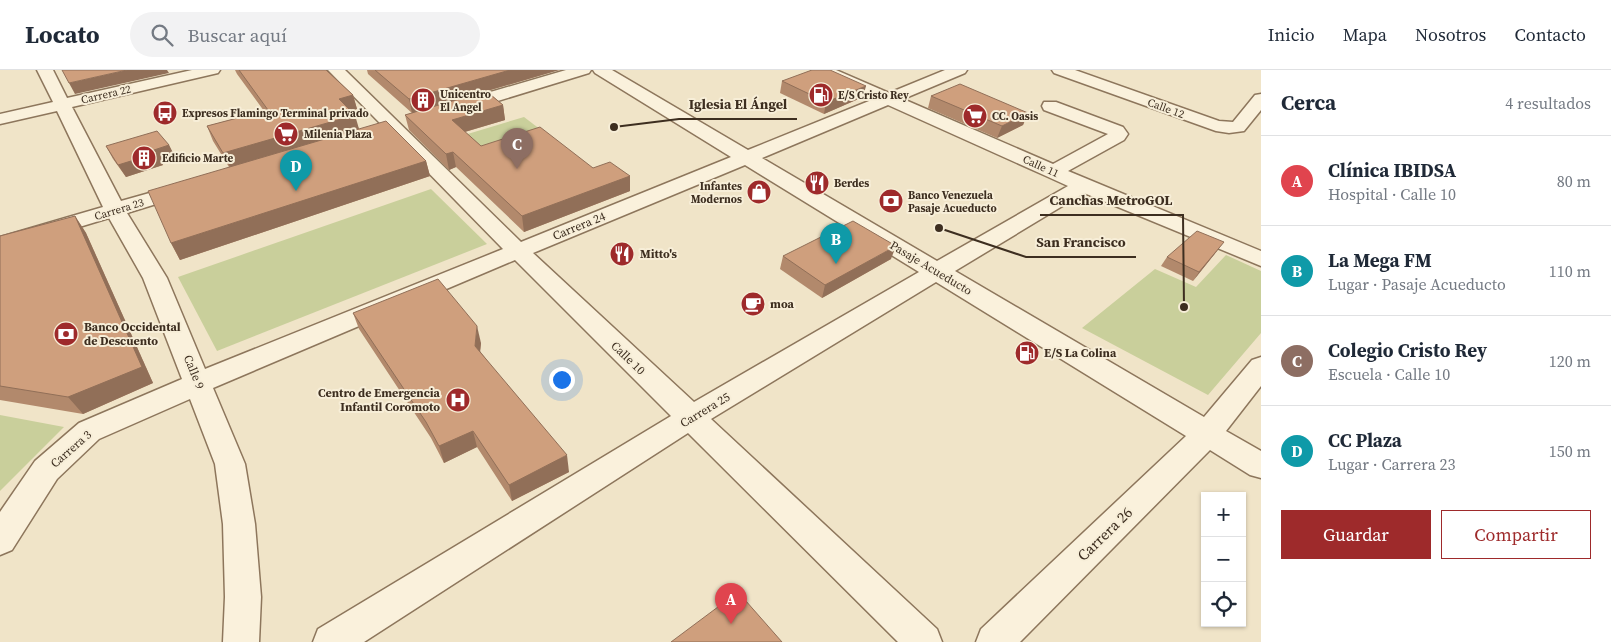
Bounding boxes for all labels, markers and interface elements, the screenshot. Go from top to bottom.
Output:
search box [130,12,480,57]
text: Locato [25,18,100,51]
icon: search [148,21,176,49]
text: Buscar aquí [188,22,287,48]
text: Inicio [1268,22,1315,47]
text: Mapa [1343,22,1387,47]
text: Nosotros [1415,22,1486,47]
text: Contacto [1514,22,1586,47]
street label: Carrera 22 [80,81,133,108]
fuel station icon: E/S Cristo Rey [808,82,834,108]
building icon: Unicentro El Angel [410,87,436,113]
place label: Unicentro El Angel [440,87,491,115]
place label: E/S Cristo Rey [838,88,909,103]
text: Cerca [1281,88,1336,117]
callout: Iglesia El Ángel [679,90,797,119]
text: 4 resultados [1505,92,1591,114]
text: Iglesia El Ángel [689,94,788,114]
street label: Calle 12 [1145,95,1187,122]
bus stop icon: Expresos Flamingo Terminal privado [152,100,178,126]
supermarket icon: CC. Oasis [962,103,988,129]
place label: Expresos Flamingo Terminal privado [182,106,369,121]
place label: CC. Oasis [992,109,1038,124]
supermarket icon: Milenia Plaza [273,121,299,147]
place label: Milenia Plaza [304,127,372,142]
pin: C [501,128,533,169]
building icon: Edificio Marte [131,145,157,171]
pin: D [280,150,312,191]
place label: Edificio Marte [162,151,234,166]
street label: Calle 11 [1020,152,1061,181]
text: Clínica IBIDSA [1328,157,1456,183]
restaurant icon: Berdes [804,170,830,196]
text: A [1292,170,1302,192]
text: 80 m [1557,170,1591,192]
place label: Berdes [834,176,869,191]
place label: Infantes Modernos [691,179,742,207]
shop icon: Infantes Modernos [746,179,772,205]
text: Hospital · Calle 10 [1328,183,1456,205]
callout: Canchas MetroGOL [1040,186,1183,215]
bank icon: Banco Venezuela Pasaje Acueducto [878,188,904,214]
place label: Banco Venezuela Pasaje Acueducto [908,188,997,216]
text: Canchas MetroGOL [1050,190,1172,210]
street label: Carrera 23 [93,195,146,224]
street label: Carrera 24 [550,208,608,244]
pin: B [820,223,852,264]
callout: San Francisco [1026,228,1136,257]
text: San Francisco [1036,232,1126,252]
street label: Pasaje Acueducto [887,237,975,299]
restaurant icon: Mitto's [609,241,635,267]
place label: Mitto's [640,246,677,262]
text: La Mega FM [1328,247,1432,273]
text: B [1292,260,1302,282]
text: 110 m [1549,260,1591,282]
text: Lugar · Pasaje Acueducto [1328,273,1506,295]
cafe icon: moa [740,291,766,317]
place label: moa [770,296,795,312]
place label: Banco Occidental de Descuento [84,319,181,349]
bank icon: Banco Occidental de Descuento [53,321,79,347]
text: Colegio Cristo Rey [1328,337,1487,363]
street label: Calle 10 [607,338,649,378]
fuel station icon: E/S La Colina [1014,340,1040,366]
place label: E/S La Colina [1044,345,1117,361]
text: C [1292,350,1302,372]
text: 120 m [1549,350,1591,372]
street label: Calle 9 [180,352,208,392]
text: Escuela · Calle 10 [1328,363,1450,385]
your location [549,367,575,393]
place label: Centro de Emergencia Infantil Coromoto [318,385,441,415]
hospital icon: Centro de Emergencia Infantil Coromoto [445,387,471,413]
street label: Carrera 25 [677,389,733,431]
street label: Carrera 3 [47,427,95,471]
text: CC Plaza [1328,427,1402,453]
text: D [1291,440,1303,462]
text: 150 m [1549,440,1591,462]
text: Lugar · Carrera 23 [1328,453,1456,475]
map controls [1201,492,1246,627]
button: + [1201,492,1246,537]
street label: Carrera 26 [1072,502,1137,565]
button: Guardar [1281,510,1431,559]
button: Compartir [1441,510,1591,559]
button: − [1201,537,1246,582]
button: locate [1201,582,1246,627]
pin: A [715,583,747,624]

